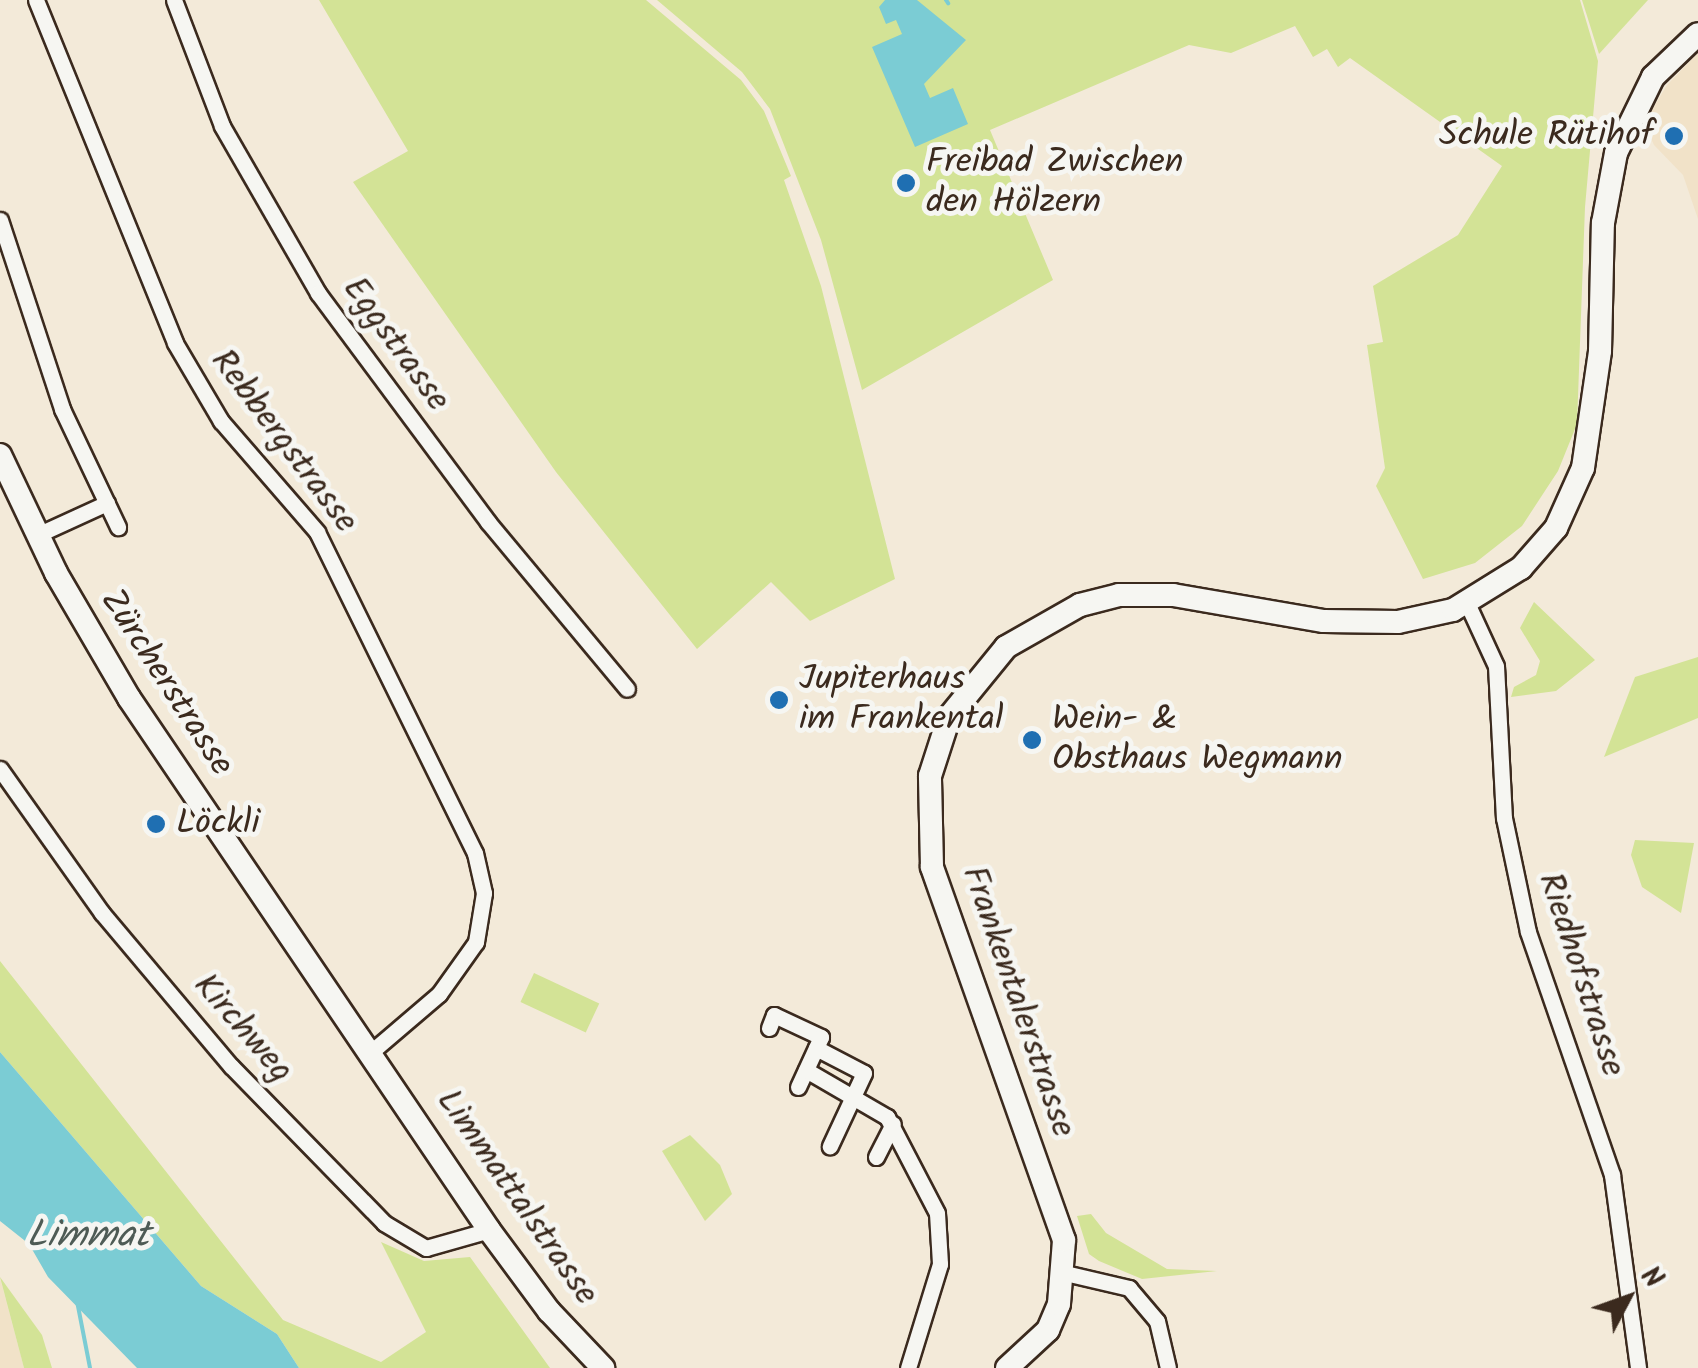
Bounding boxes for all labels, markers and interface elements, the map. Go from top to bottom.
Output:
place label: Schule Rütihof [1439,115,1654,157]
marker: Schule Rütihof [1663,125,1685,147]
place label: Freibad Zwischen den Hölzern [926,142,1183,224]
marker: Freibad Zwischen den Hölzern [895,172,917,194]
street label: Eggstrasse [332,270,458,420]
street label: Rebbergstrasse [200,342,366,542]
street label: Zürcherstrasse [90,582,242,784]
place label: Jupiterhaus im Frankental [799,659,1004,741]
marker: Jupiterhaus im Frankental [768,689,790,711]
place label: Wein- & Obsthaus Wegmann [1052,699,1343,781]
marker: Wein- & Obsthaus Wegmann [1021,729,1043,751]
place label: Löckli [176,803,260,845]
marker: Löckli [145,813,167,835]
street label: Frankentalerstrasse [951,861,1083,1143]
street label: Riedhofstrasse [1527,868,1633,1082]
street label: Kirchweg [183,966,301,1092]
street label: Limmattalstrasse [426,1082,606,1314]
water label: Limmat [27,1214,149,1260]
north arrow [1578,1248,1678,1348]
text: N [1628,1257,1674,1299]

